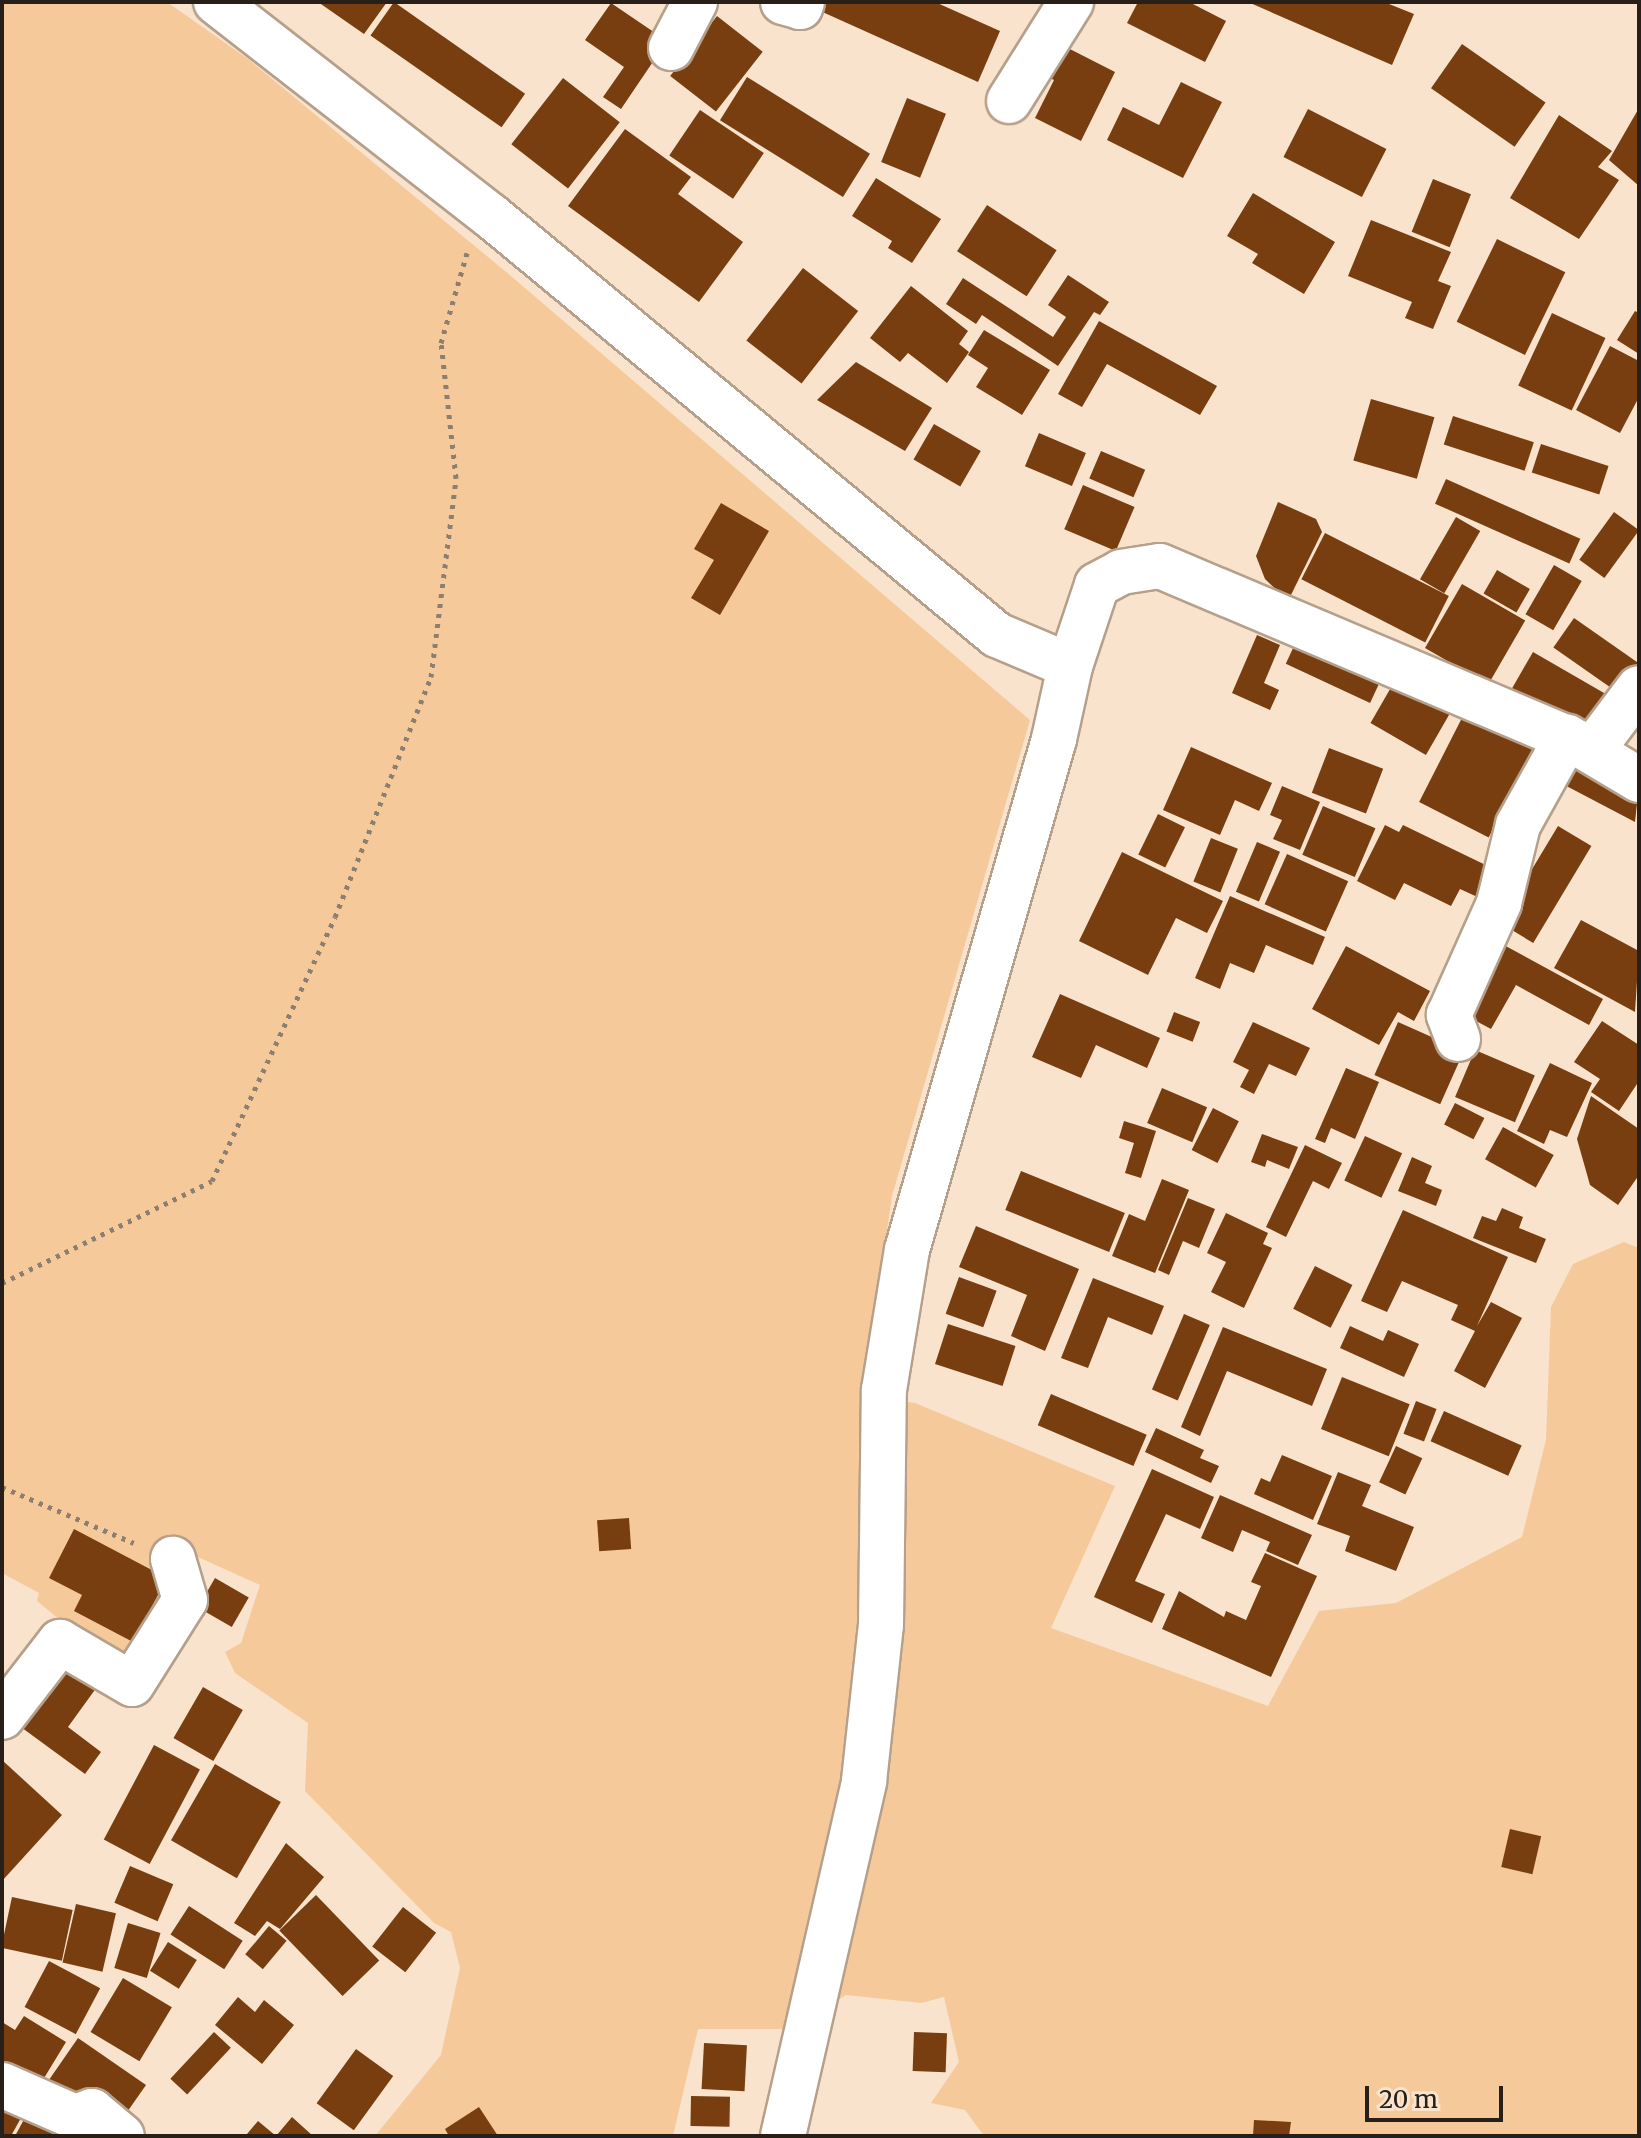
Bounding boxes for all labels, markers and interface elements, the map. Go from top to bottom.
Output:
scale bar [1369,2070,1507,2120]
text: 20 m [1379,2084,1438,2115]

